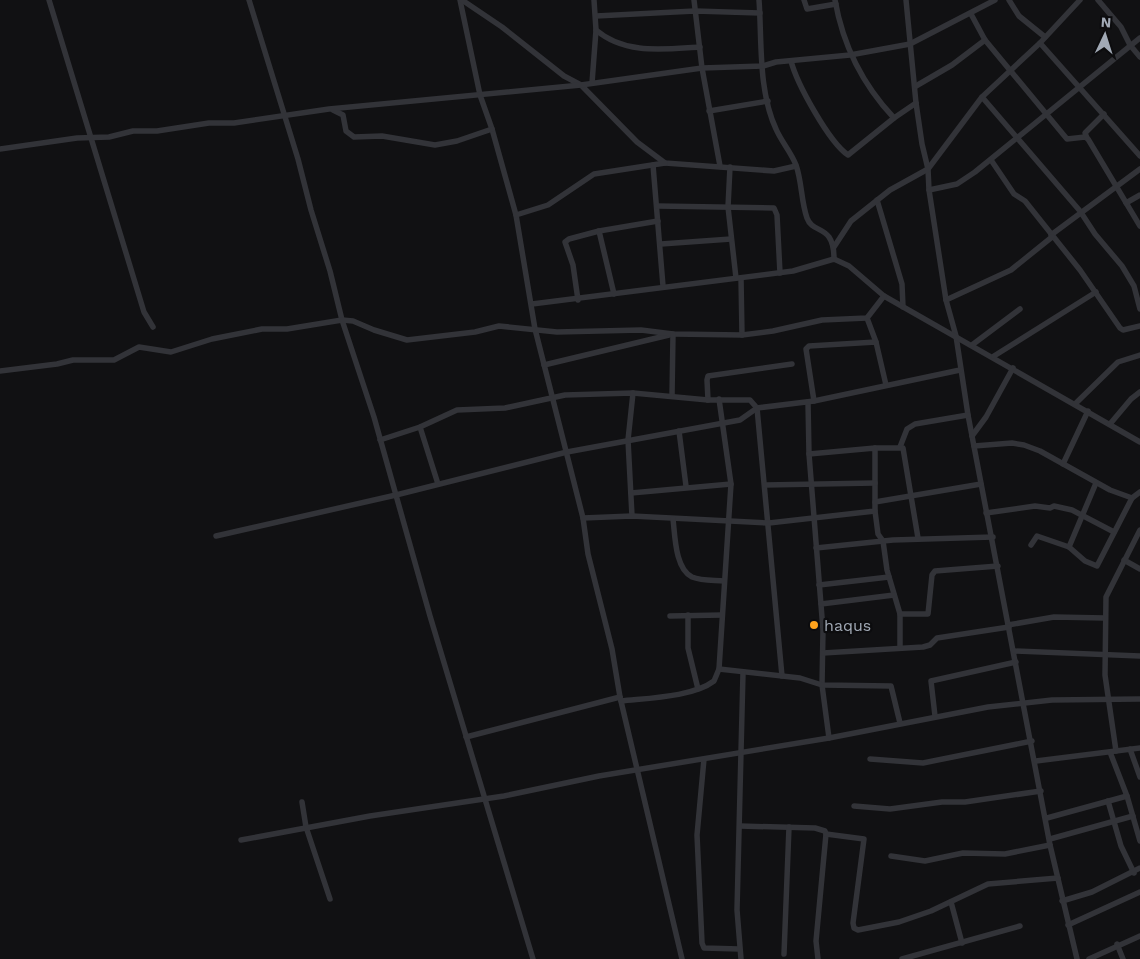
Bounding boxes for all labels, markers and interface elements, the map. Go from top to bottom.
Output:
north arrow [1080,10,1130,60]
text: N [1100,14,1112,30]
place label: haqus [824,616,871,635]
marker: haqus [808,619,820,631]

